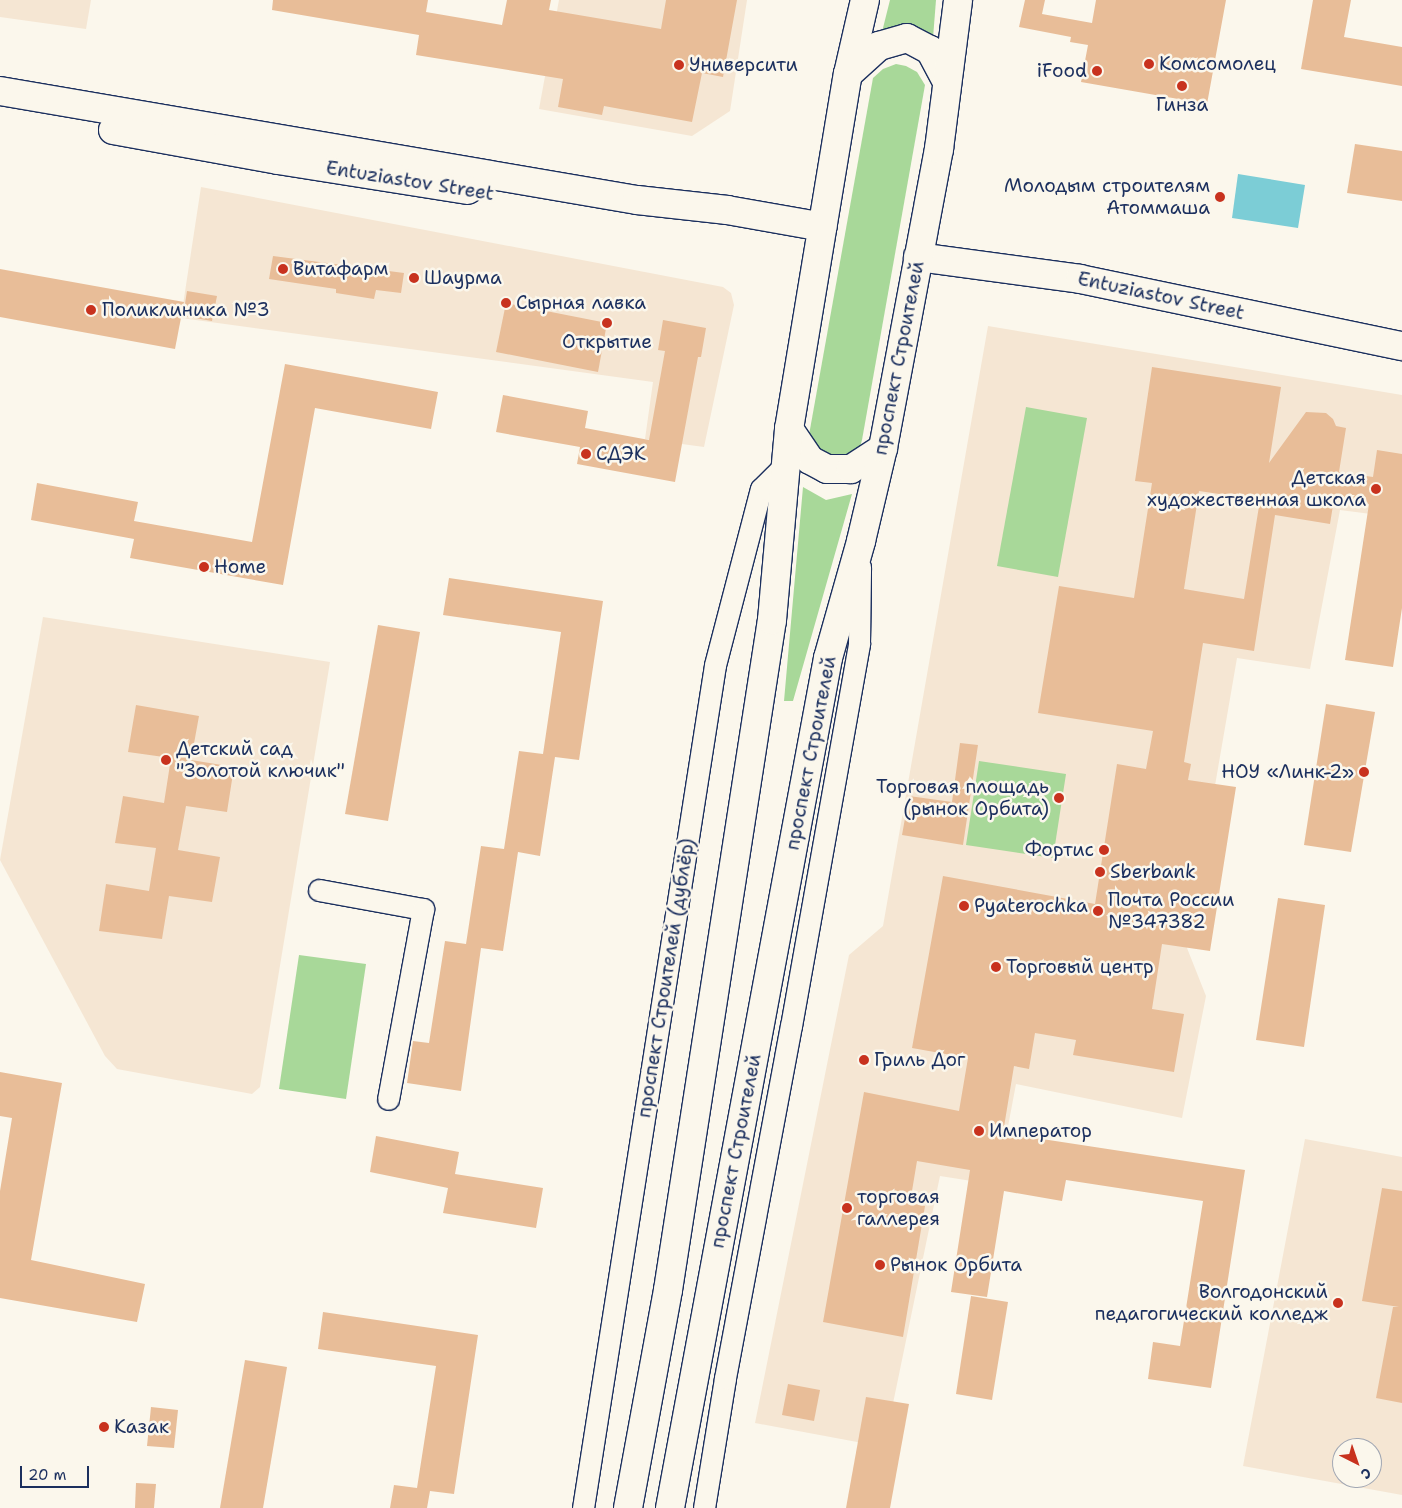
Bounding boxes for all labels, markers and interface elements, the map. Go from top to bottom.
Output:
place label: Комсомолец [1159,53,1276,75]
place label: Университи [689,54,798,76]
marker: Комсомолец [1143,58,1155,70]
marker: Университи [673,59,685,71]
place label: iFood [1037,60,1087,82]
marker: iFood [1091,65,1103,77]
marker: Гинза [1176,80,1188,92]
place label: Гинза [1156,94,1208,116]
street label: Entuziastov Street [324,156,496,206]
place label: Молодым строителям Атоммаша [1004,175,1210,219]
marker: Молодым строителям Атоммаша [1214,191,1226,203]
place label: Витафарм [293,258,388,280]
street label: проспект Строителей [869,259,929,457]
marker: Витафарм [277,263,289,275]
place label: Шаурма [424,267,502,289]
street label: Entuziastov Street [1076,267,1246,325]
marker: Шаурма [408,272,420,284]
place label: Сырная лавка [516,292,646,314]
marker: Сырная лавка [500,297,512,309]
place label: Поликлиника №3 [102,299,270,321]
marker: Поликлиника №3 [84,303,98,317]
marker: Открытие [601,317,613,329]
place label: Открытие [562,331,652,353]
place label: СДЭК [596,443,646,465]
marker: СДЭК [580,448,592,460]
place label: Детская художественная школа [1147,467,1366,511]
marker: Детская художественная школа [1370,483,1382,495]
place label: Home [214,556,266,578]
marker: Home [198,561,210,573]
street label: проспект Строителей [781,654,841,852]
place label: Детский сад "Золотой ключик" [176,738,345,782]
marker: Детский сад "Золотой ключик" [160,754,172,766]
place label: НОУ «Линк-2» [1221,761,1354,783]
marker: НОУ «Линк-2» [1358,766,1370,778]
place label: Торговая площадь (рынок Орбита) [876,776,1049,820]
marker: Торговая площадь (рынок Орбита) [1053,792,1065,804]
street label: проспект Строителей (дублёр) [633,837,699,1119]
place label: Фортис [1025,839,1094,861]
marker: Фортис [1098,844,1110,856]
place label: Sberbank [1110,861,1196,883]
marker: Sberbank [1094,866,1106,878]
place label: Почта России №347382 [1108,889,1234,933]
place label: Pyaterochka [974,895,1088,917]
marker: Pyaterochka [958,900,970,912]
marker: Почта России №347382 [1092,905,1104,917]
place label: Торговый центр [1006,956,1154,978]
marker: Торговый центр [990,961,1002,973]
place label: Гриль Дог [874,1049,965,1071]
street label: проспект Строителей [706,1052,766,1250]
marker: Гриль Дог [858,1054,870,1066]
place label: Император [989,1120,1092,1142]
marker: Император [973,1125,985,1137]
place label: торговая галлерея [857,1186,940,1230]
marker: торговая галлерея [841,1202,853,1214]
place label: Рынок Орбита [890,1254,1022,1276]
marker: Рынок Орбита [874,1259,886,1271]
place label: Волгодонский педагогический колледж [1095,1281,1328,1325]
marker: Волгодонский педагогический колледж [1332,1297,1344,1309]
place label: Казак [114,1416,169,1438]
marker: Казак [98,1421,110,1433]
north arrow [1332,1438,1382,1488]
scale bar [22,1456,91,1488]
text: С [1357,1464,1375,1483]
text: 20 m [28,1465,67,1485]

